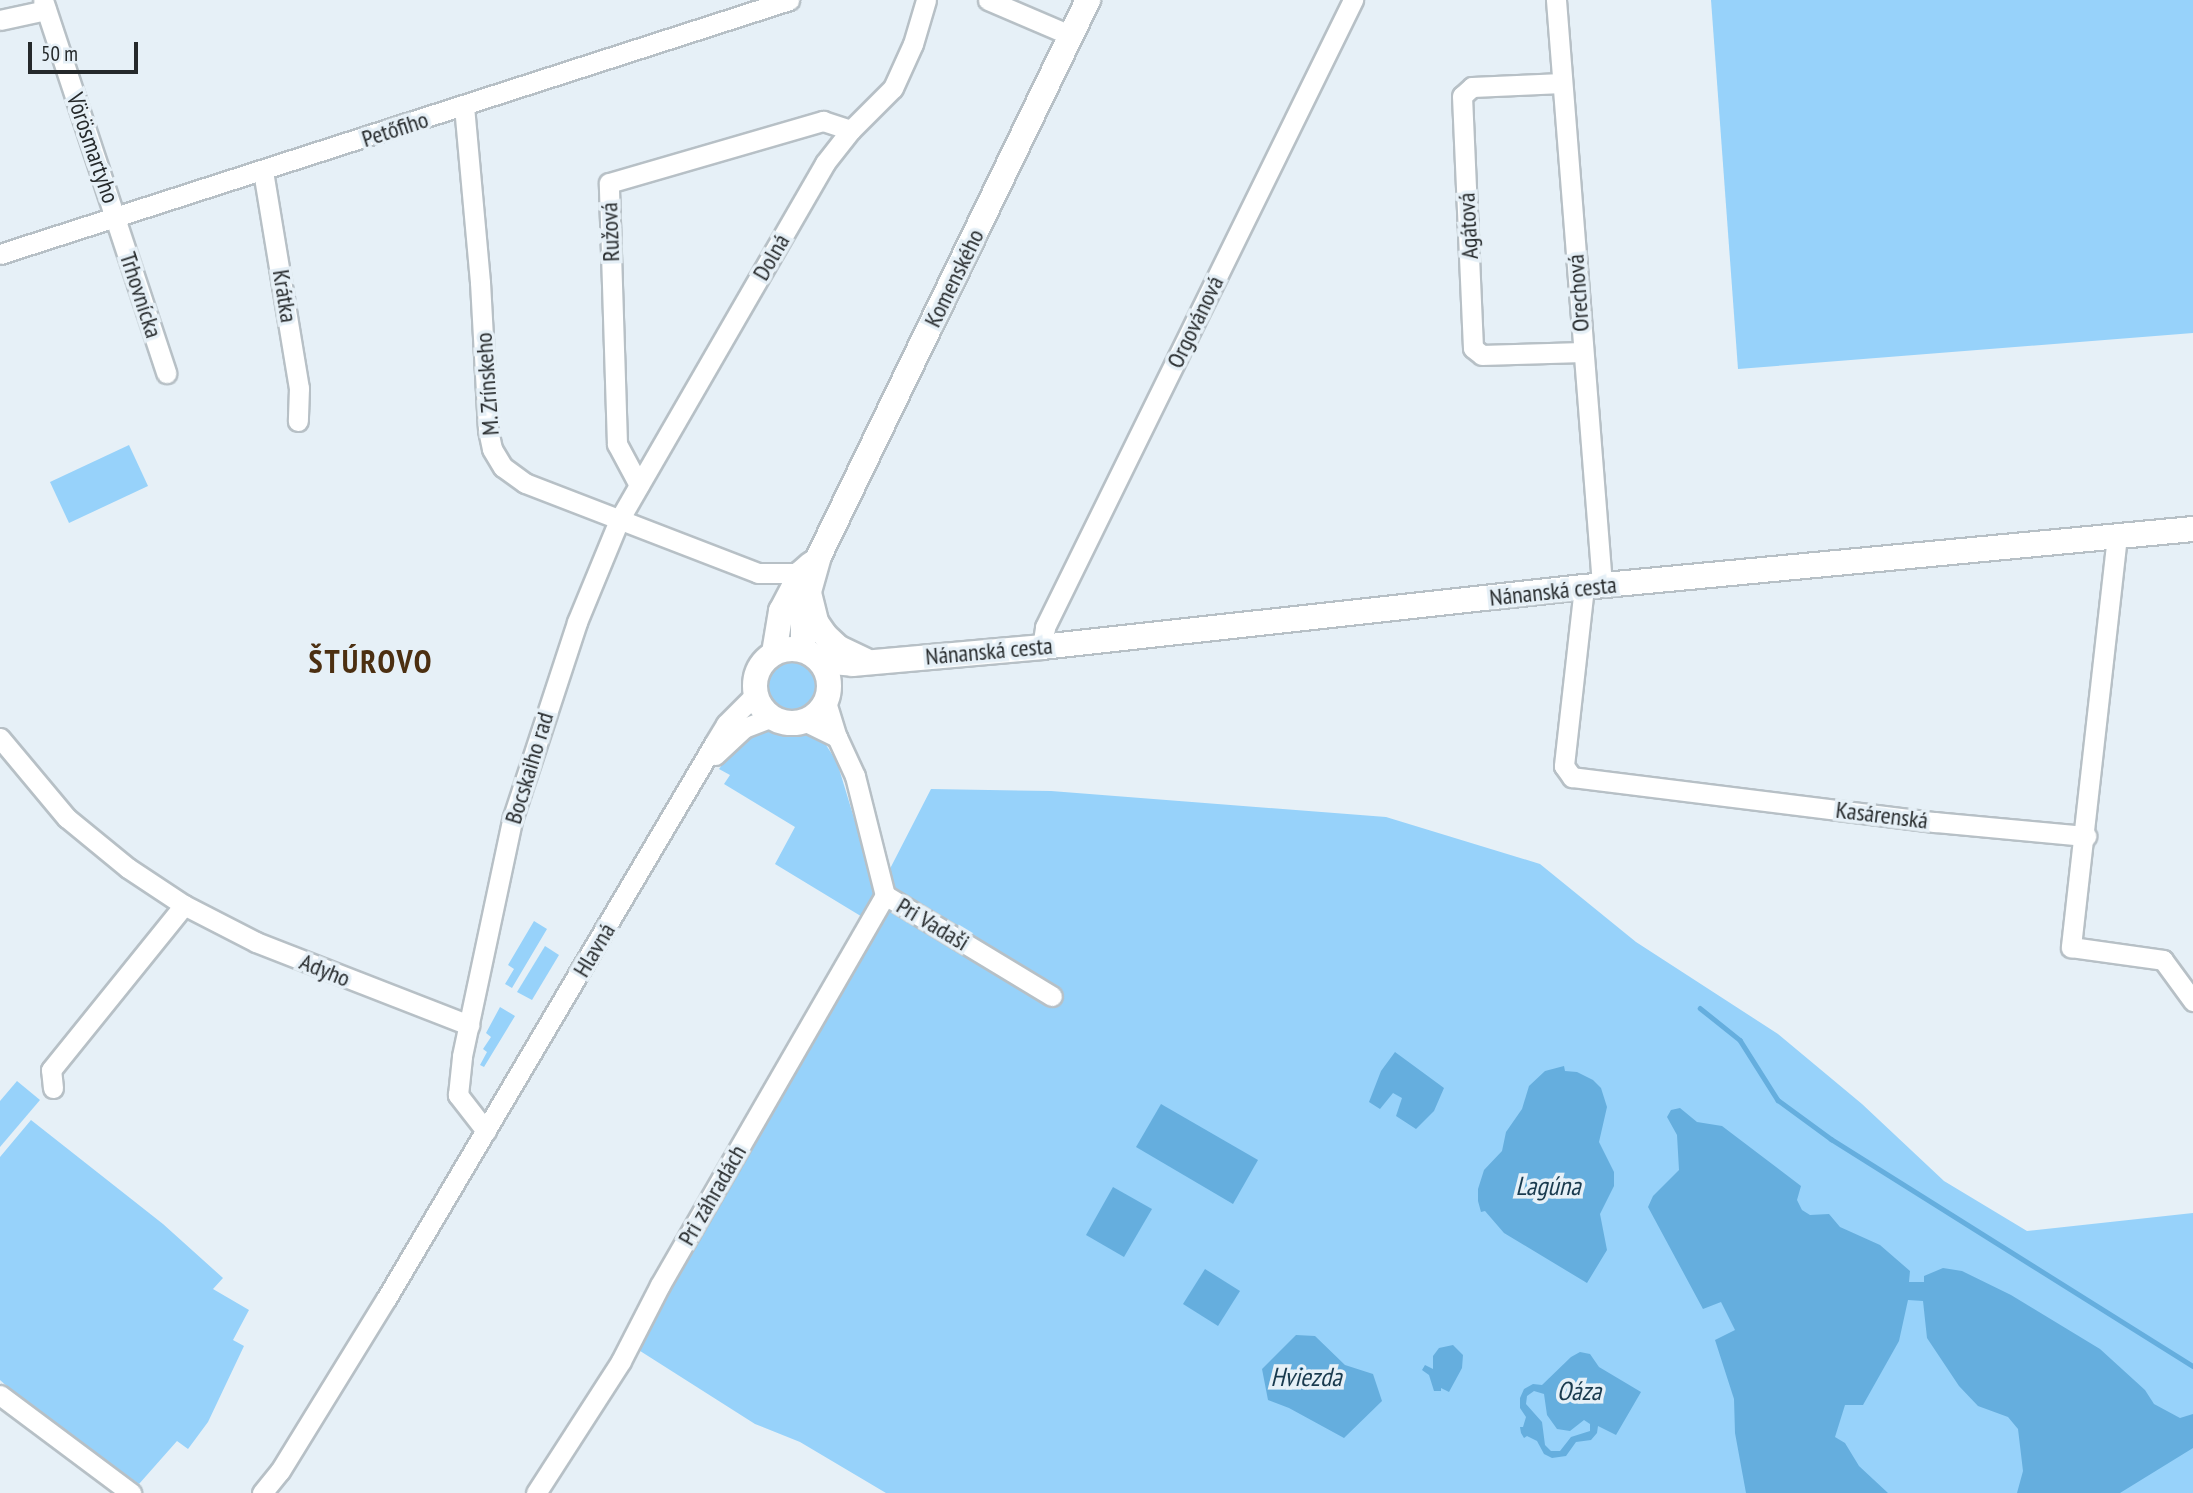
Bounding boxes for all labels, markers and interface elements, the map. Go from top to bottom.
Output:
scale bar [32,28,142,72]
text: 50 m [41,40,78,67]
street label: Vörösmartyho [61,89,125,207]
street label: Petőfiho [358,105,432,153]
street label: Agátová [1452,192,1484,260]
street label: Ružová [595,202,625,262]
street label: Komenského [918,224,990,332]
street label: Dolná [746,229,796,285]
street label: Trhovnícka [114,248,168,342]
street label: Orechová [1561,253,1595,333]
street label: Krátka [267,268,303,324]
street label: Orgovánová [1160,271,1230,373]
street label: M. Zrínskeho [469,331,505,437]
street label: Nánanská cesta [1488,570,1618,612]
street label: Nánanská cesta [924,631,1054,671]
district label: ŠTÚROVO [309,642,433,680]
street label: Bocskaiho rad [498,709,560,827]
street label: Kasárenská [1834,795,1930,835]
street label: Pri Vadaši [891,891,975,957]
street label: Hlavná [567,918,621,982]
street label: Adyho [296,947,354,993]
street label: Pri záhradách [672,1140,752,1250]
water label: Lagúna [1515,1170,1581,1202]
water label: Hviezda [1270,1361,1342,1393]
water label: Oáza [1557,1375,1601,1407]

